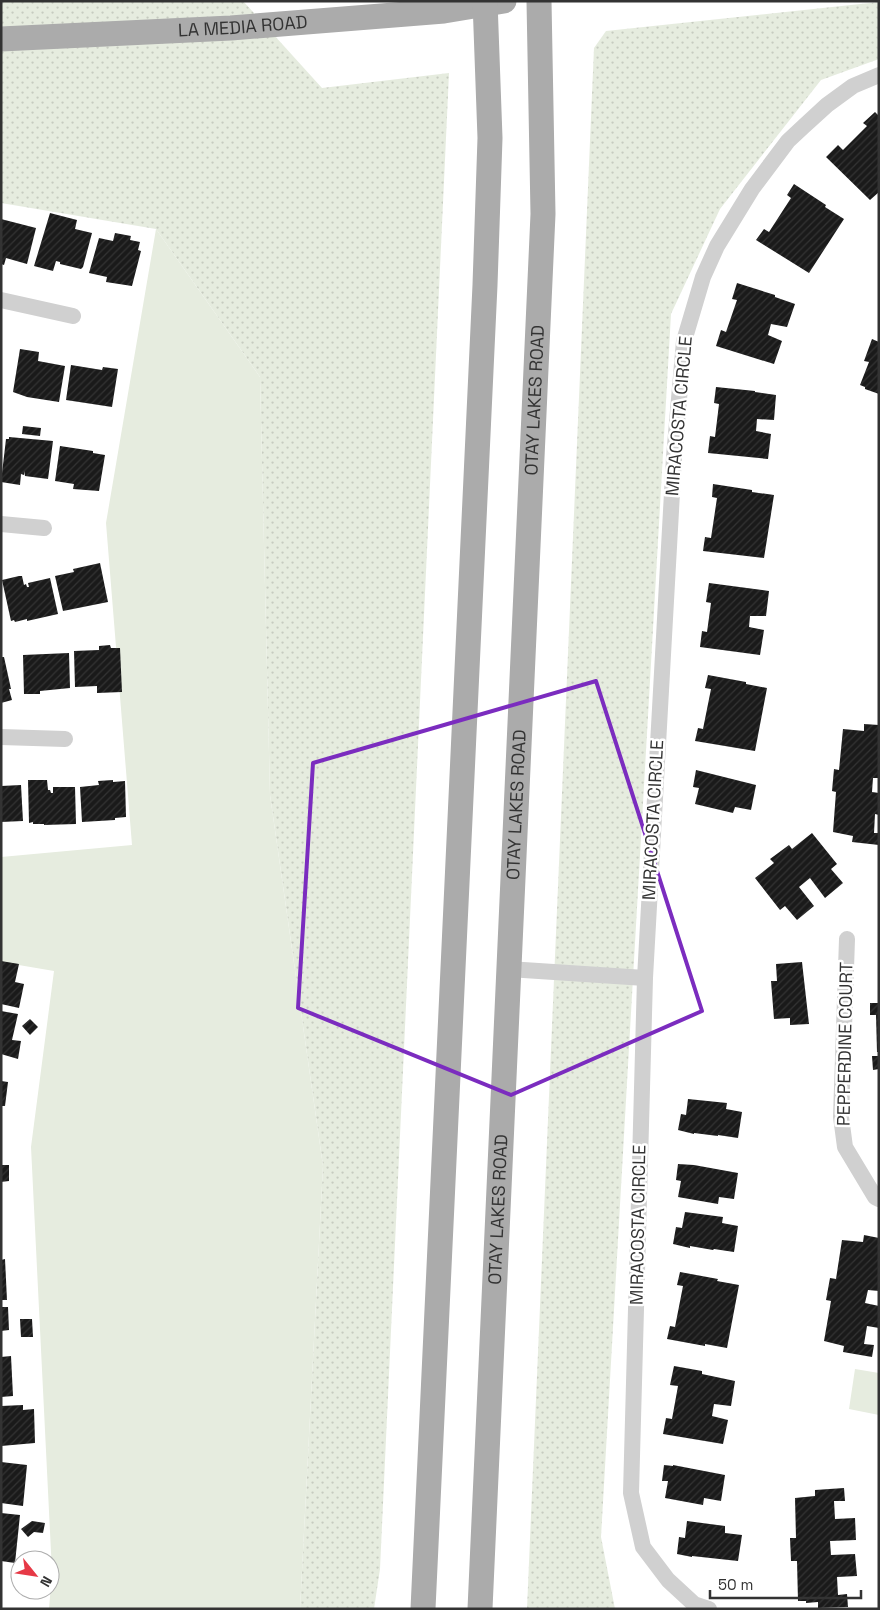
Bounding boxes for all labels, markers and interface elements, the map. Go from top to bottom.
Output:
street label: LA MEDIA ROAD [177,10,308,42]
street label: OTAY LAKES ROAD [519,324,549,476]
street label: MIRACOSTA CIRCLE [660,335,697,497]
street label: OTAY LAKES ROAD [501,729,531,881]
street label: MIRACOSTA CIRCLE [637,739,668,901]
street label: PEPPERDINE COURT [832,961,857,1126]
street label: OTAY LAKES ROAD [483,1134,512,1285]
street label: MIRACOSTA CIRCLE [625,1145,650,1305]
north arrow [10,1550,60,1600]
scale bar [710,1568,861,1600]
text: N [36,1573,56,1590]
text: 50 m [718,1575,753,1594]

